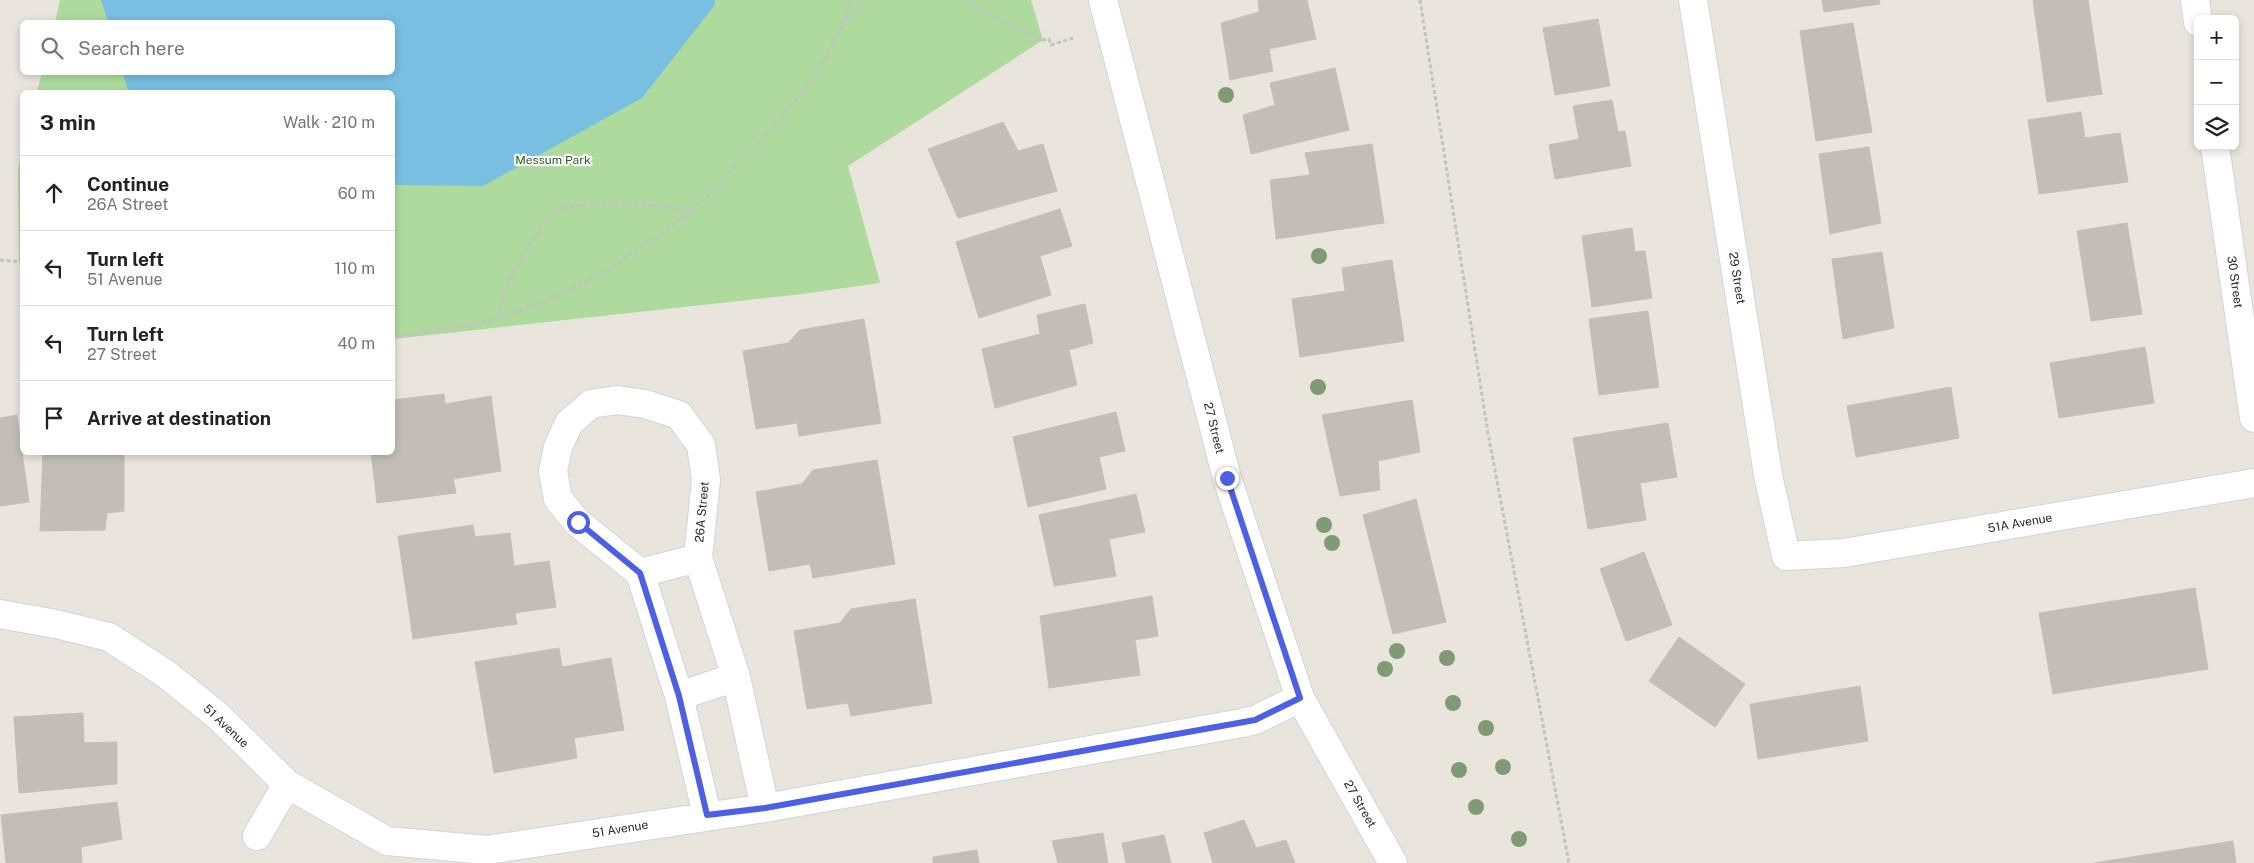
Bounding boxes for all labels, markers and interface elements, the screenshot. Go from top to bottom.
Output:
map controls [2194,15,2239,150]
button: + [2194,15,2239,60]
search box [20,20,395,75]
icon: search [38,34,66,62]
text: Search here [78,37,185,59]
button: − [2194,60,2239,105]
button: layers [2194,105,2239,150]
text: 3 min [40,110,96,135]
text: Walk · 210 m [283,113,375,132]
park label: Messum Park [515,153,591,167]
text: Continue [87,173,169,195]
icon: ahead [40,179,68,207]
text: 60 m [338,184,375,203]
text: 26A Street [87,195,168,214]
text: Turn left [87,248,164,270]
street label: 29 Street [1726,251,1748,305]
icon: left [40,254,68,282]
street label: 30 Street [2224,255,2246,309]
text: 110 m [334,259,375,278]
text: 51 Avenue [87,270,163,289]
text: Turn left [87,323,164,345]
icon: left [40,329,68,357]
text: 40 m [337,334,375,353]
text: 27 Street [87,345,157,364]
street label: 27 Street [1201,401,1227,455]
icon: arrive [40,404,68,432]
text: Arrive at destination [87,407,271,429]
route end [1216,467,1239,490]
street label: 26A Street [692,481,712,543]
street label: 51A Avenue [1987,510,2054,536]
route start [567,511,590,534]
street label: 51 Avenue [200,702,252,751]
street label: 27 Street [1341,778,1379,830]
street label: 51 Avenue [591,818,649,840]

